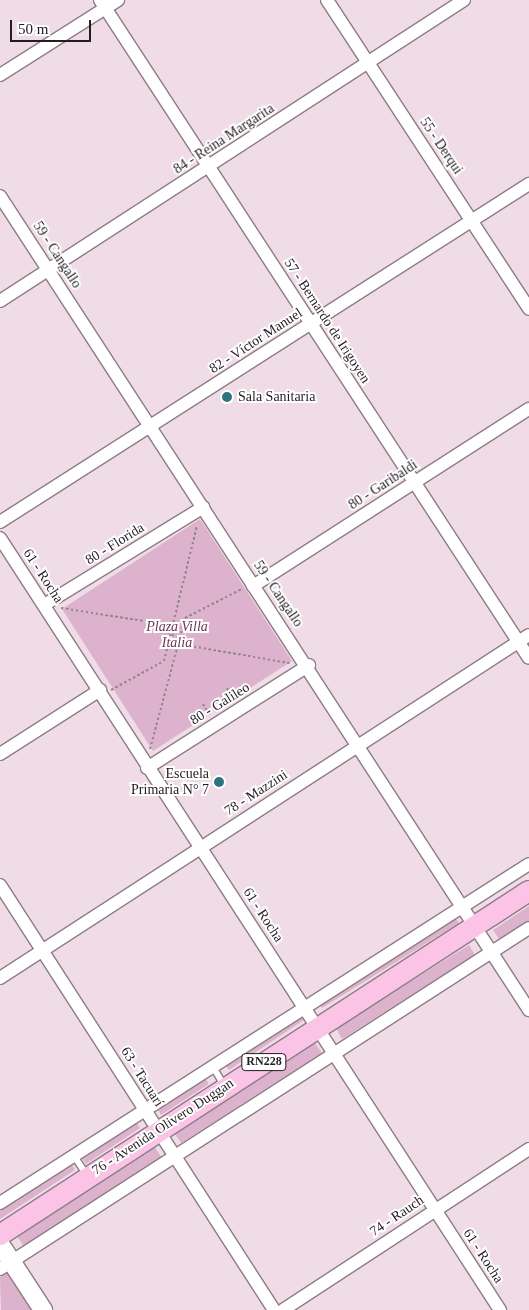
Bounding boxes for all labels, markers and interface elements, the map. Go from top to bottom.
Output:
scale bar [12,10,94,42]
text: 50 m [18,21,48,37]
street label: 84 - Reina Margarita [170,100,278,178]
street label: 55 - Derqui [416,115,466,177]
street label: 59 - Cangallo [29,218,85,292]
street label: 57 - Bernardo de Irigoyen [280,255,374,387]
street label: 82 - Víctor Manuel [206,305,306,377]
place label: Sala Sanitaria [238,389,315,405]
marker: Sala Sanitaria [220,390,234,404]
street label: 80 - Garibaldi [345,457,421,513]
street label: 80 - Florida [83,519,147,569]
street label: 61 - Rocha [19,546,67,606]
street label: 59 - Cangallo [250,558,306,630]
park label: Plaza Villa Italia [146,619,208,652]
street label: 80 - Galileo [187,679,253,729]
place label: Escuela Primaria N° 7 [131,766,209,799]
street label: 78 - Mazzini [221,766,291,820]
marker: Escuela Primaria N° 7 [213,776,225,788]
street label: 61 - Rocha [239,885,287,945]
street label: 63 - Tacuarí [117,1044,167,1110]
road number: RN228 [240,1052,288,1072]
street label: 76 - Avenida Olivero Duggan [89,1075,237,1179]
street label: 74 - Rauch [367,1192,427,1240]
street label: 61 - Rocha [459,1226,507,1286]

